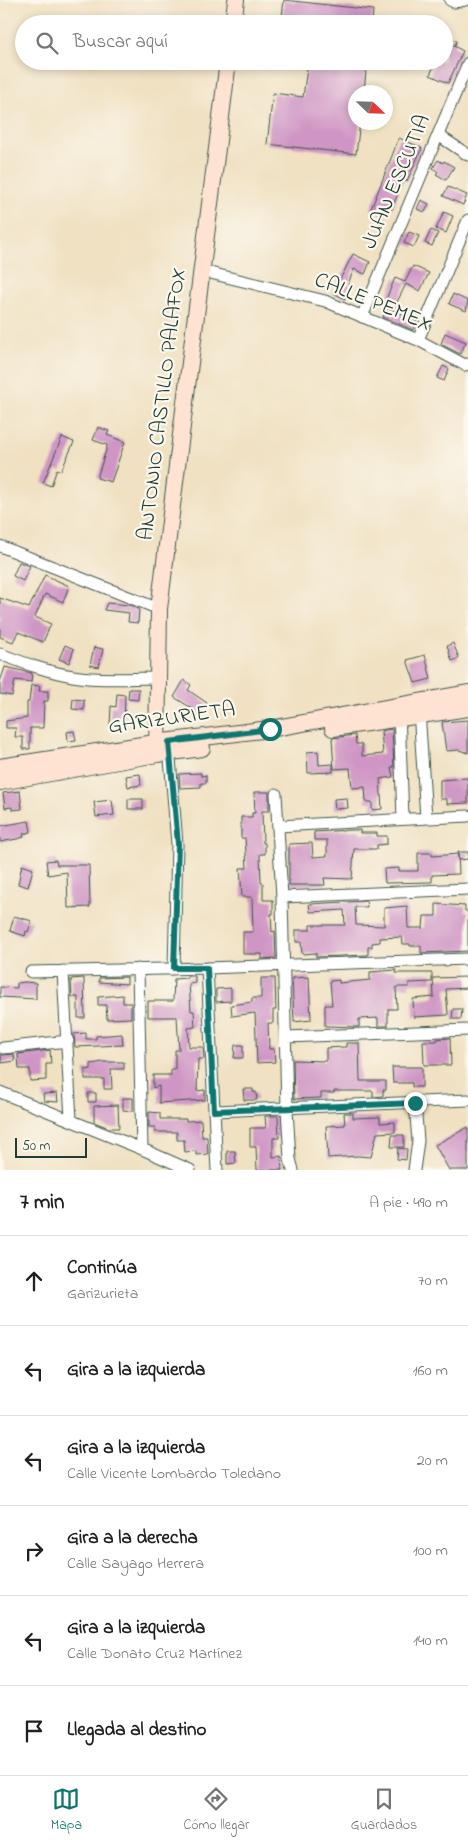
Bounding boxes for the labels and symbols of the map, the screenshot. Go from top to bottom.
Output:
north arrow [348,85,393,130]
street label: JUAN ESCUTIA [354,110,440,254]
street label: ANTONIO CASTILLO PALAFOX [130,265,196,542]
street label: CALLE PEMEX [309,265,437,341]
street label: GARIZURIETA [106,694,238,744]
route start [259,718,282,741]
route end [404,1092,427,1115]
scale bar [15,1135,88,1158]

